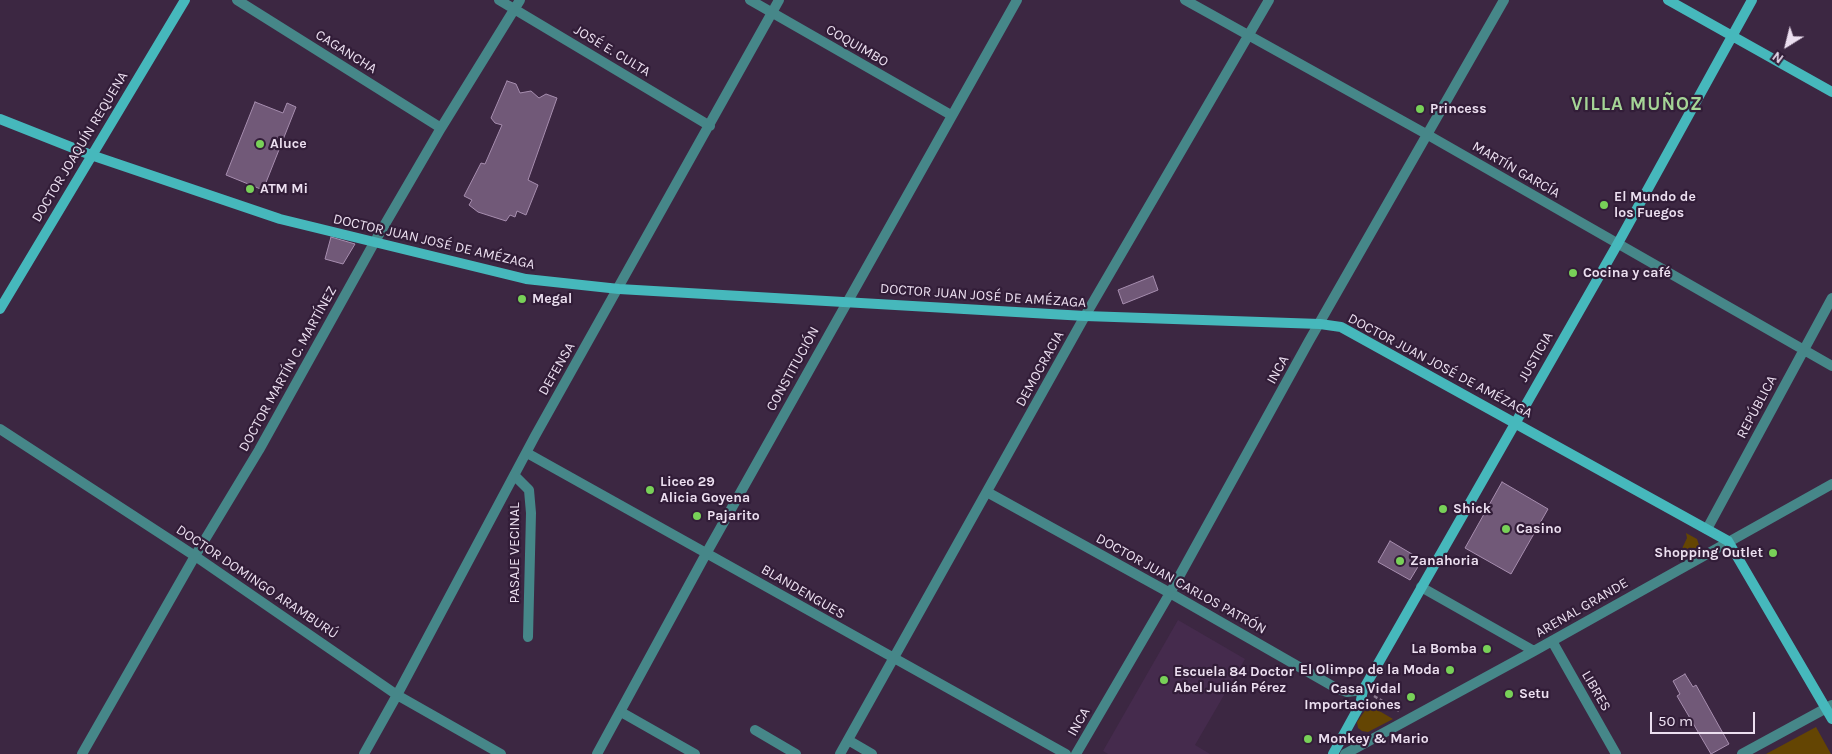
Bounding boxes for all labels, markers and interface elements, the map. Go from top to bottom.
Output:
north arrow [1762,20,1812,70]
street label: COQUIMBO [823,21,891,71]
street label: JOSÉ E. CULTA [571,22,653,80]
street label: CAGANCHA [312,27,380,77]
text: N [1769,48,1787,67]
street label: DOCTOR JOAQUÍN REQUENA [28,69,132,225]
district label: VILLA MUÑOZ [1570,94,1704,116]
place label: Princess [1430,101,1487,117]
marker: Princess [1414,103,1426,115]
place label: Aluce [270,136,307,152]
marker: Aluce [254,138,266,150]
street label: MARTÍN GARCÍA [1469,138,1563,202]
place label: ATM Mi [260,181,308,197]
marker: ATM Mi [244,183,256,195]
place label: El Mundo de los Fuegos [1614,189,1696,222]
marker: El Mundo de los Fuegos [1598,199,1610,211]
street label: DOCTOR JUAN JOSÉ DE AMÉZAGA [332,211,536,273]
place label: Cocina y café [1583,265,1671,281]
marker: Cocina y café [1567,267,1579,279]
street label: DOCTOR JUAN JOSÉ DE AMÉZAGA [879,280,1087,312]
street label: DOCTOR MARTÍN C. MARTÍNEZ [235,283,341,455]
place label: Megal [532,291,572,307]
marker: Megal [516,293,528,305]
street label: DOCTOR JUAN JOSÉ DE AMÉZAGA [1345,310,1535,422]
street label: CONSTITUCIÓN [763,324,823,414]
street label: DEMOCRACIA [1012,328,1068,410]
street label: JUSTICIA [1515,329,1557,385]
street label: DEFENSA [535,340,579,398]
street label: INCA [1263,353,1293,387]
street label: REPÚBLICA [1733,373,1781,441]
place label: Liceo 29 Alicia Goyena [660,474,750,507]
marker: Liceo 29 Alicia Goyena [644,484,656,496]
place label: Shick [1453,501,1491,517]
street label: PASAJE VECINAL [507,502,523,604]
marker: Shick [1437,503,1449,515]
place label: Pajarito [707,508,760,524]
marker: Pajarito [691,510,703,522]
street label: DOCTOR DOMINGO ARAMBURÚ [173,521,341,643]
place label: Casino [1516,521,1562,537]
marker: Casino [1500,523,1512,535]
street label: DOCTOR JUAN CARLOS PATRÓN [1093,530,1269,638]
place label: Shopping Outlet [1654,545,1763,561]
marker: Shopping Outlet [1767,547,1779,559]
place label: Zanahoria [1410,553,1479,569]
marker: Zanahoria [1394,555,1406,567]
street label: BLANDENGUES [758,561,848,623]
street label: ARENAL GRANDE [1533,575,1631,641]
place label: La Bomba [1411,641,1477,657]
marker: La Bomba [1481,643,1493,655]
place label: El Olimpo de la Moda [1300,662,1440,678]
place label: Escuela 84 Doctor Abel Julián Pérez [1174,664,1294,696]
marker: El Olimpo de la Moda [1444,664,1456,676]
street label: LIBRES [1578,668,1614,714]
marker: Escuela 84 Doctor Abel Julián Pérez [1158,674,1170,686]
place label: Casa Vidal Importaciones [1304,681,1401,714]
place label: Setu [1519,686,1550,702]
marker: Setu [1503,688,1515,700]
marker: Casa Vidal Importaciones [1405,691,1417,703]
scale bar [1652,702,1757,734]
street label: INCA [1064,705,1094,739]
text: 50 m [1658,712,1693,730]
place label: Monkey & Mario [1318,731,1429,747]
marker: Monkey & Mario [1302,733,1314,745]

